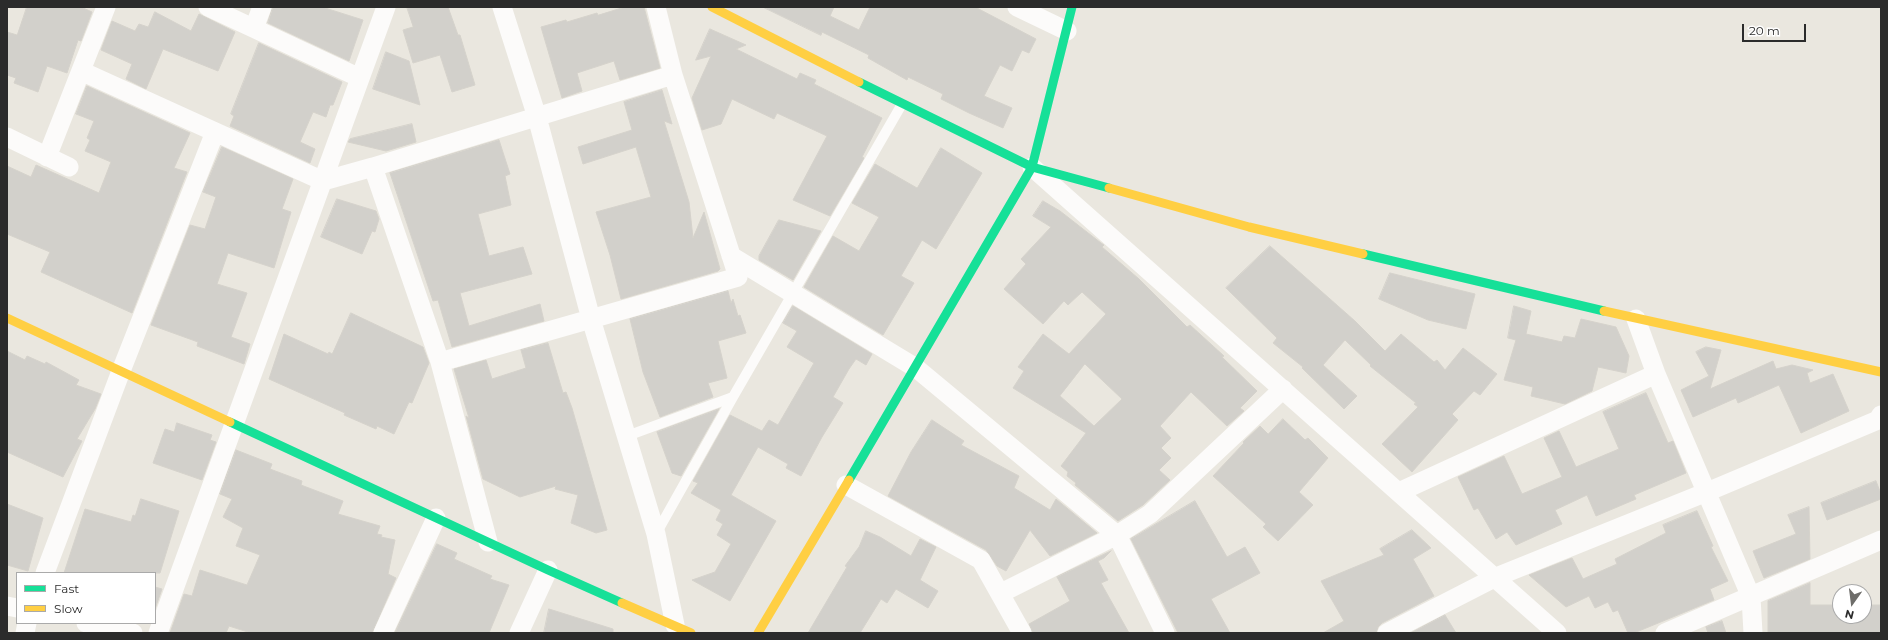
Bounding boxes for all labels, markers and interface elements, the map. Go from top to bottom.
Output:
scale bar [1744,16,1808,42]
text: 20 m [1749,23,1780,38]
legend [16,572,156,624]
text: Fast [54,581,79,596]
north arrow [1832,584,1872,624]
text: Slow [54,601,83,616]
text: N [1843,607,1855,623]

